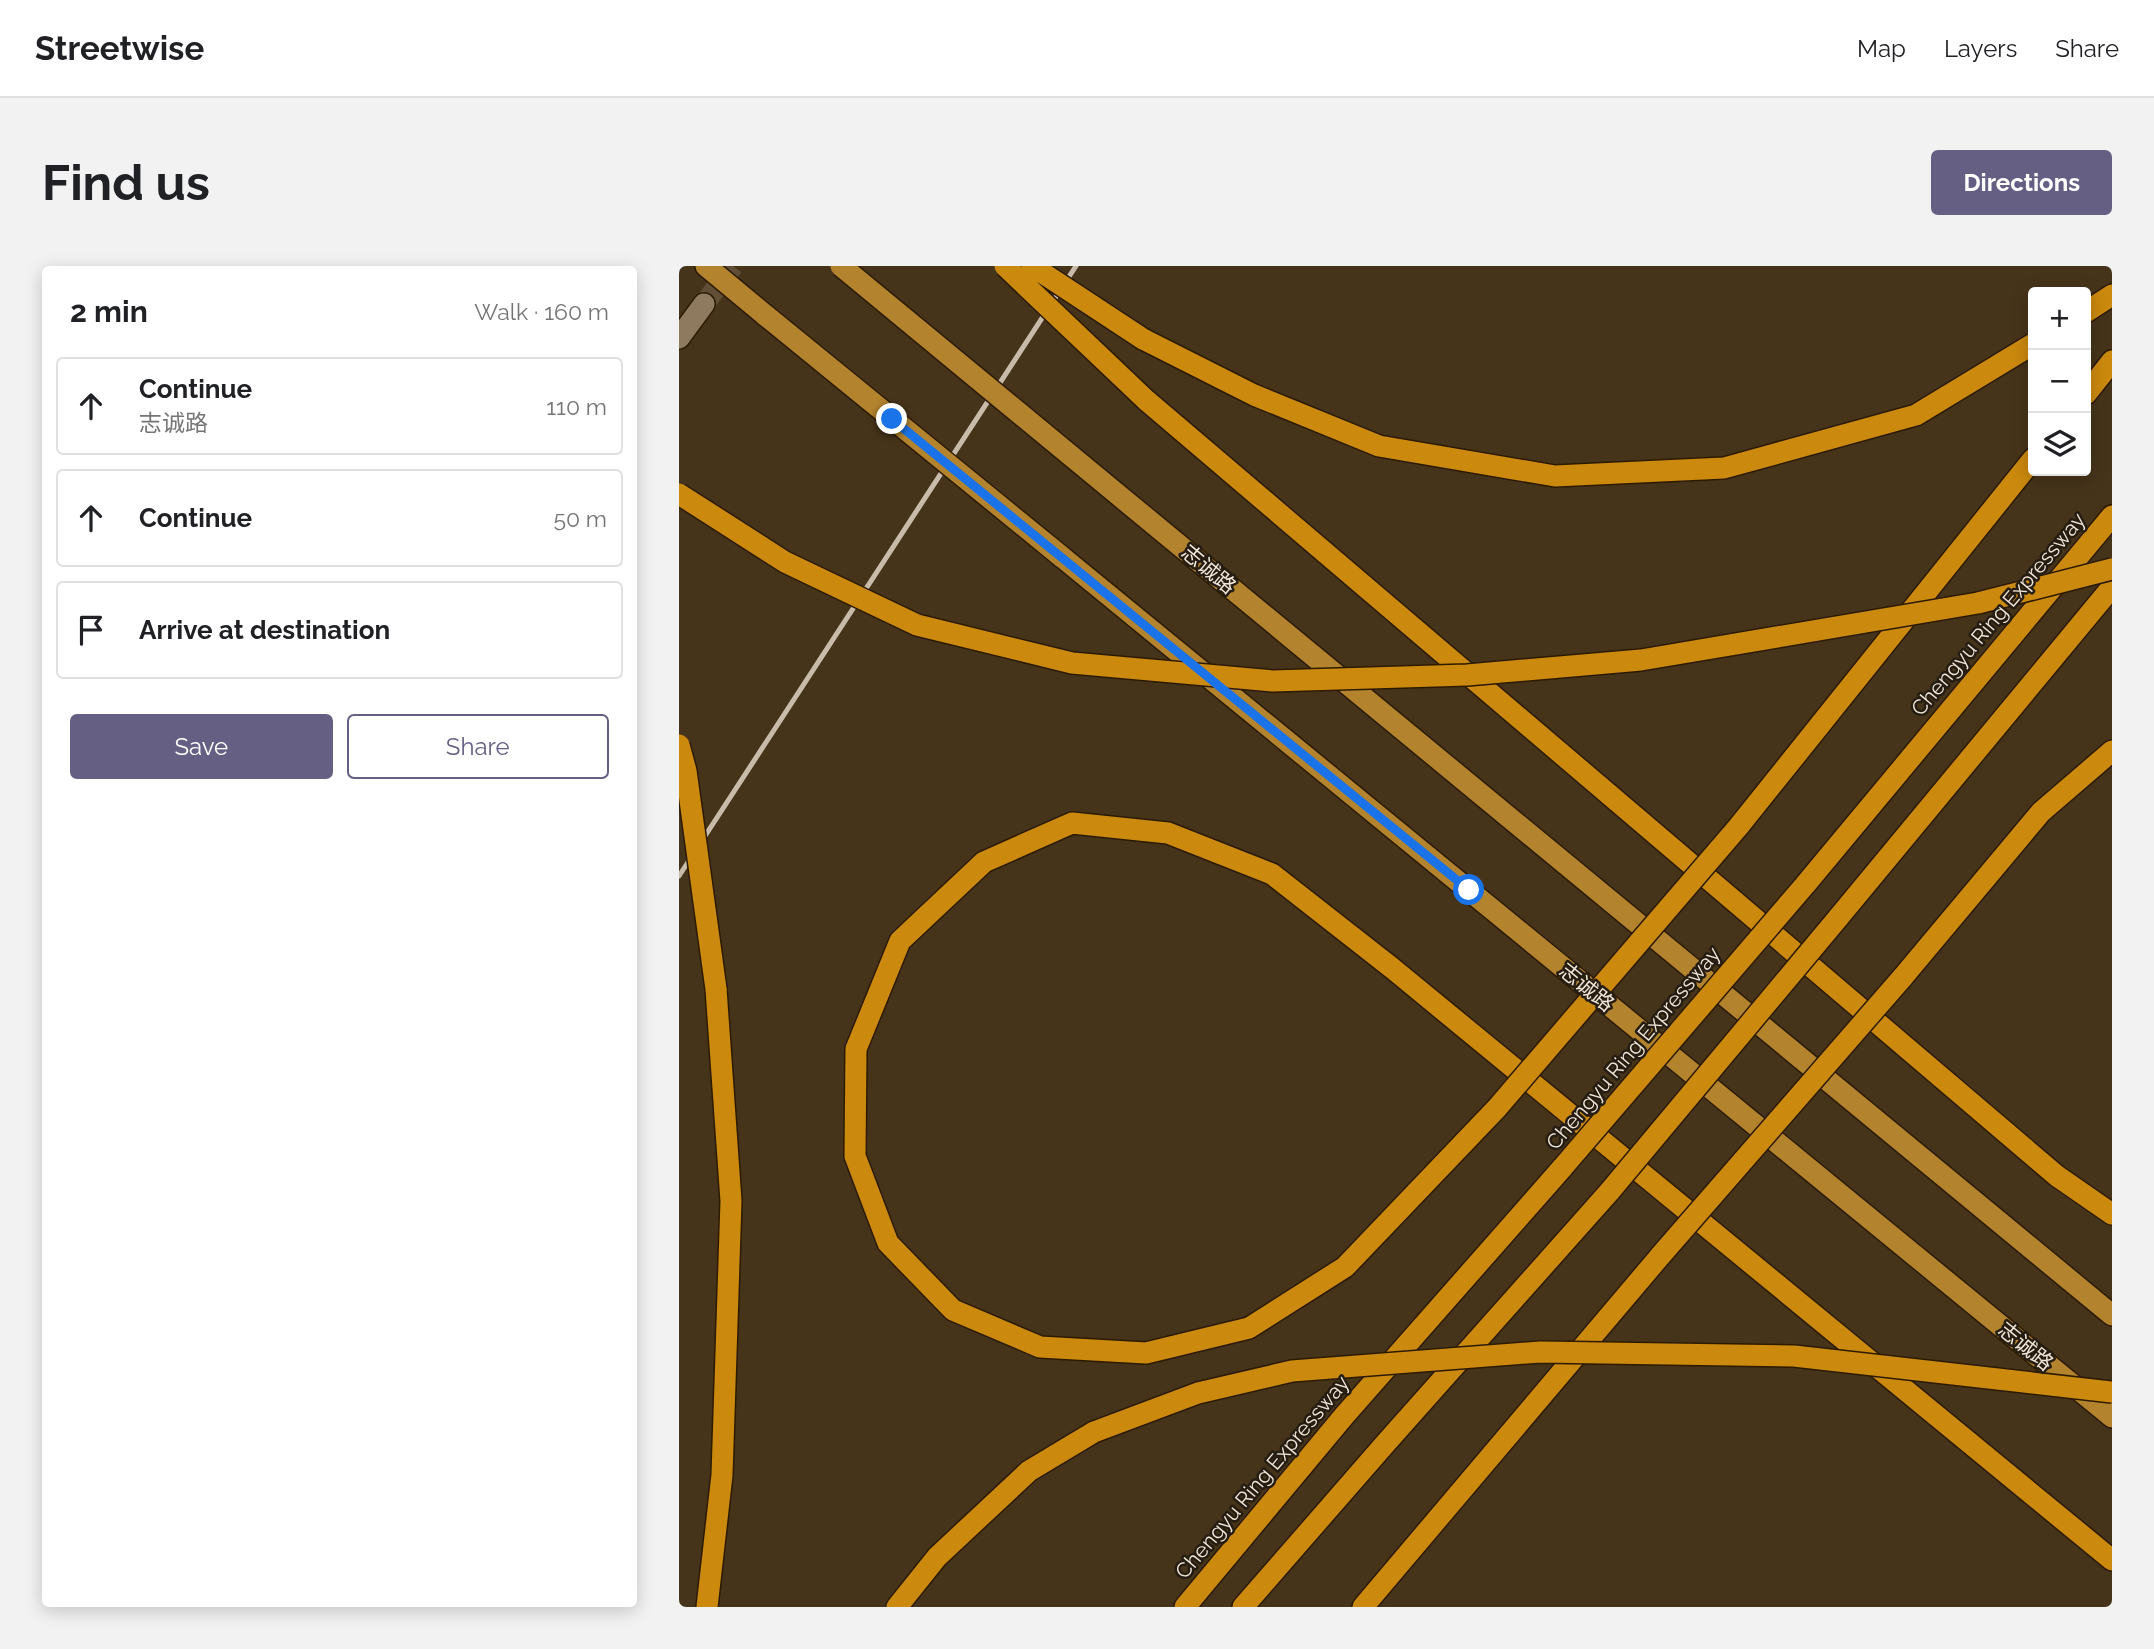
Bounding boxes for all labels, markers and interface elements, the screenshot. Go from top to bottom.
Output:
text: Streetwise [35,29,204,68]
text: Map [1857,34,1906,63]
text: Layers [1944,34,2017,63]
text: Share [2055,34,2119,63]
button: Directions [1931,150,2112,215]
text: Find us [42,154,210,211]
map controls [2028,287,2091,476]
button: + [2028,287,2091,350]
text: 2 min [70,294,148,329]
text: Walk · 160 m [474,298,609,325]
button: − [2028,350,2091,413]
text: Continue [139,374,252,404]
icon: ahead [72,387,110,425]
text: 110 m [546,393,607,420]
route end [876,403,907,434]
text: 志诚路 [139,409,208,436]
button: layers [2028,413,2091,476]
icon: ahead [72,499,110,537]
text: Continue [139,503,252,533]
text: 50 m [553,505,607,532]
street label: Chengyu Ring Expressway [1906,507,2090,721]
street label: 志诚路 [1177,539,1241,599]
icon: arrive [72,611,110,649]
text: Arrive at destination [139,615,390,645]
button: Save [70,714,333,779]
button: Share [347,714,609,779]
route start [1453,874,1484,905]
street label: Chengyu Ring Expressway [1541,941,1725,1155]
street label: 志诚路 [1555,957,1619,1017]
street label: 志诚路 [1994,1316,2058,1376]
street label: Chengyu Ring Expressway [1170,1370,1354,1584]

